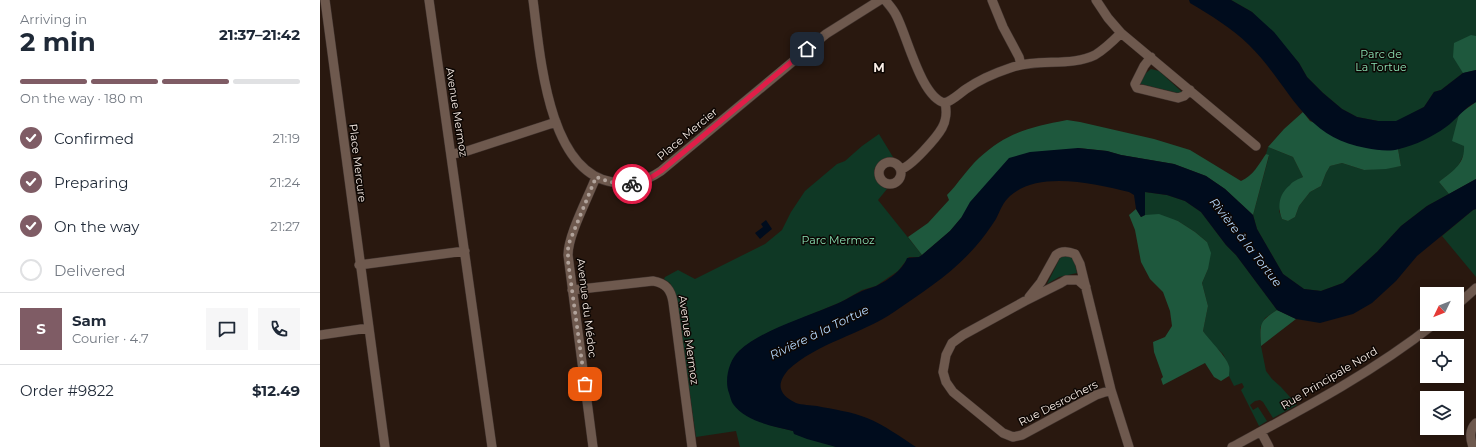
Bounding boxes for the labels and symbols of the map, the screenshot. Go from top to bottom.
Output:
pin [790,32,824,66]
park label: Parc de La Tortue [1355,47,1407,74]
district label: M [873,60,885,75]
street label: Avenue Mermoz [443,66,471,158]
street label: Place Mercier [654,105,720,163]
street label: Place Mercure [346,123,370,203]
courier [612,164,652,204]
water label: Rivière à la Tortue [1207,195,1285,289]
park label: Parc Mermoz [801,233,875,247]
street label: Avenue du Médoc [574,258,600,358]
north arrow [1420,287,1464,331]
street label: Avenue Mermoz [676,294,702,386]
water label: Rivière à la Tortue [767,301,871,363]
street label: Rue Principale Nord [1278,344,1380,412]
pin [568,367,602,401]
street label: Rue Desrochers [1016,377,1101,429]

